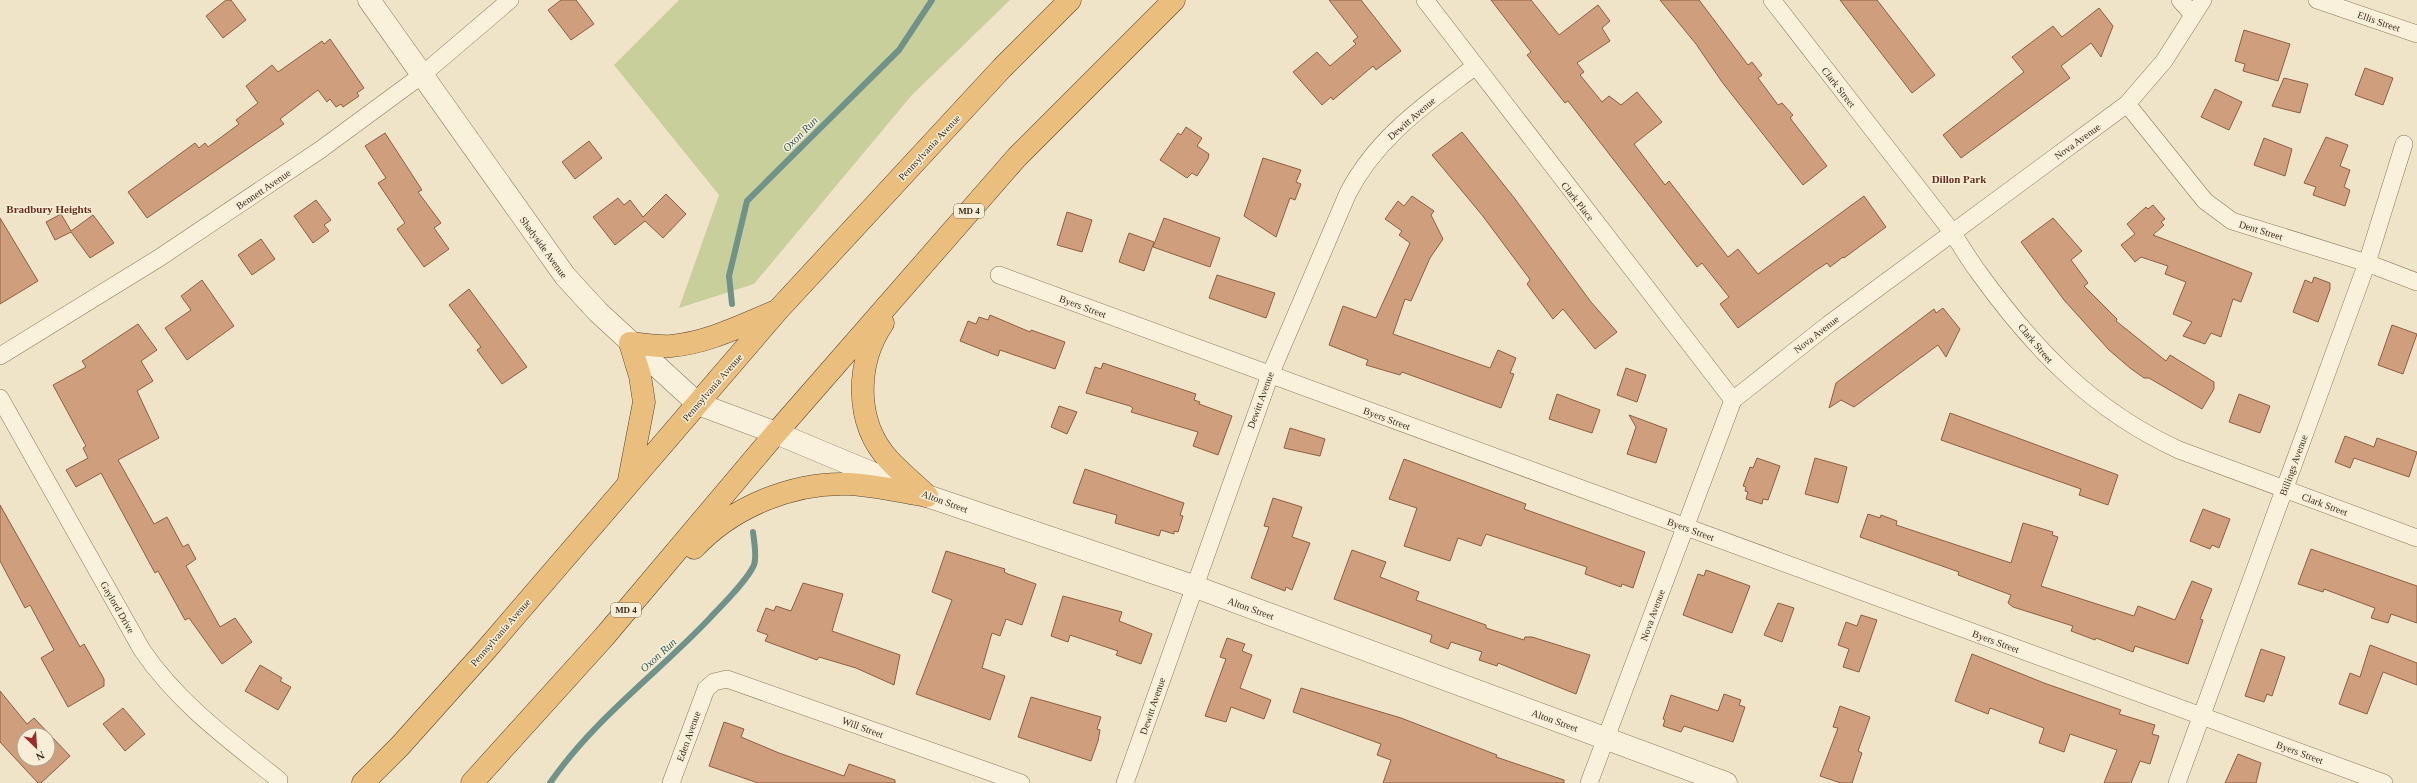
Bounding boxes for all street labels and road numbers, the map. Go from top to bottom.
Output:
street label: Ellis Street [2356,9,2402,34]
street label: Clark Street [1819,65,1858,110]
street label: Dewitt Avenue [1385,94,1438,142]
street label: Pennsylvania Avenue [896,112,963,182]
street label: Nova Avenue [2052,121,2103,162]
street label: Bennett Avenue [234,167,293,212]
street label: Clark Place [1559,180,1597,223]
road number: MD 4 [954,204,984,218]
street label: Shadyside Avenue [518,214,570,281]
street label: Dent Street [2238,219,2284,242]
street label: Byers Street [1058,293,1108,320]
street label: Nova Avenue [1792,313,1841,355]
street label: Clark Street [2016,321,2055,365]
street label: Pennsylvania Avenue [680,351,745,423]
street label: Dewitt Avenue [1245,370,1276,430]
street label: Byers Street [1362,405,1412,432]
street label: Billings Avenue [2277,433,2310,497]
street label: Alton Street [920,488,970,515]
street label: Clark Street [2300,491,2349,518]
street label: Byers Street [1666,516,1716,543]
street label: Gaylord Drive [98,579,137,636]
street label: Nova Avenue [1638,587,1667,642]
street label: Alton Street [1226,595,1276,622]
street label: Pennsylvania Avenue [468,596,533,668]
road number: MD 4 [611,603,641,617]
street label: Byers Street [1971,628,2021,655]
street label: Dewitt Avenue [1138,676,1168,736]
street label: Alton Street [1530,707,1580,734]
street label: Eden Avenue [674,709,703,763]
street label: Will Street [841,715,885,740]
street label: Byers Street [2275,739,2325,766]

